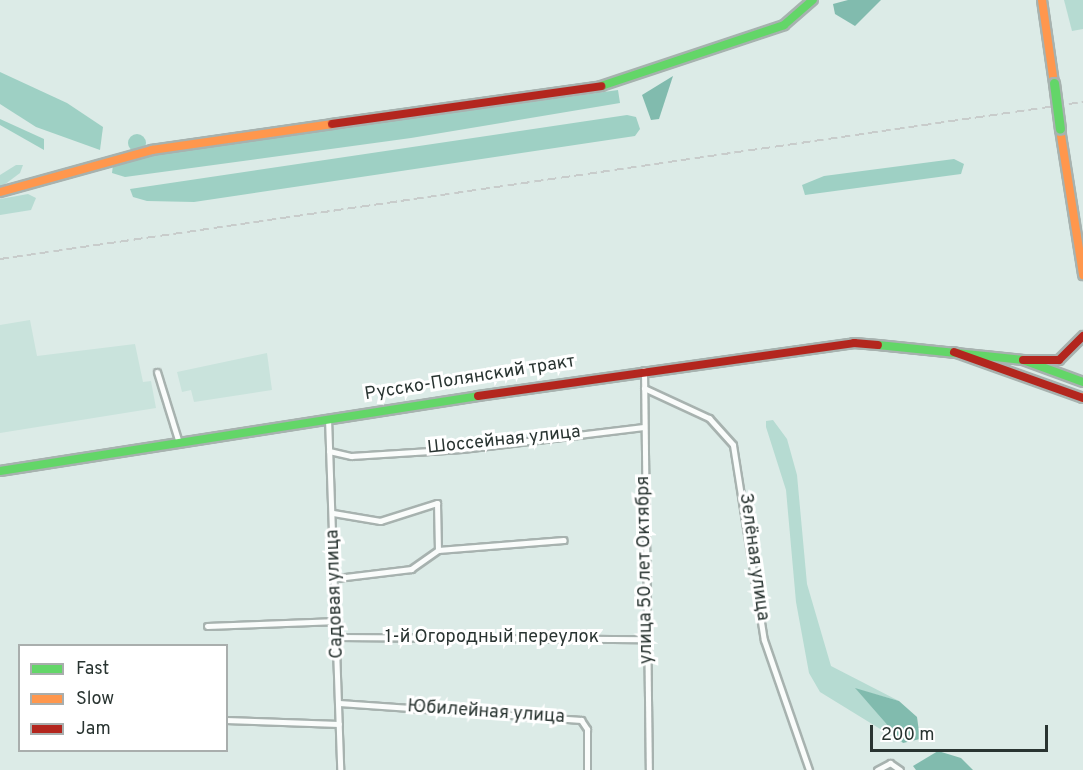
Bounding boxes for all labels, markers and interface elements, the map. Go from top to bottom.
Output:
street label: Русско-Полянский тракт [363,352,577,406]
street label: Шоссейная улица [426,422,582,460]
street label: улица 50 лет Октября [634,476,658,664]
street label: Зелёная улица [733,492,773,622]
street label: Садовая улица [323,529,349,659]
street label: 1-й Огородный переулок [385,627,599,649]
legend [18,644,228,752]
text: Fast [76,658,109,681]
text: Slow [76,688,114,711]
street label: Юбилейная улица [407,697,565,729]
scale bar [873,713,1052,751]
text: Jam [76,718,111,741]
text: 200 m [881,724,934,747]

